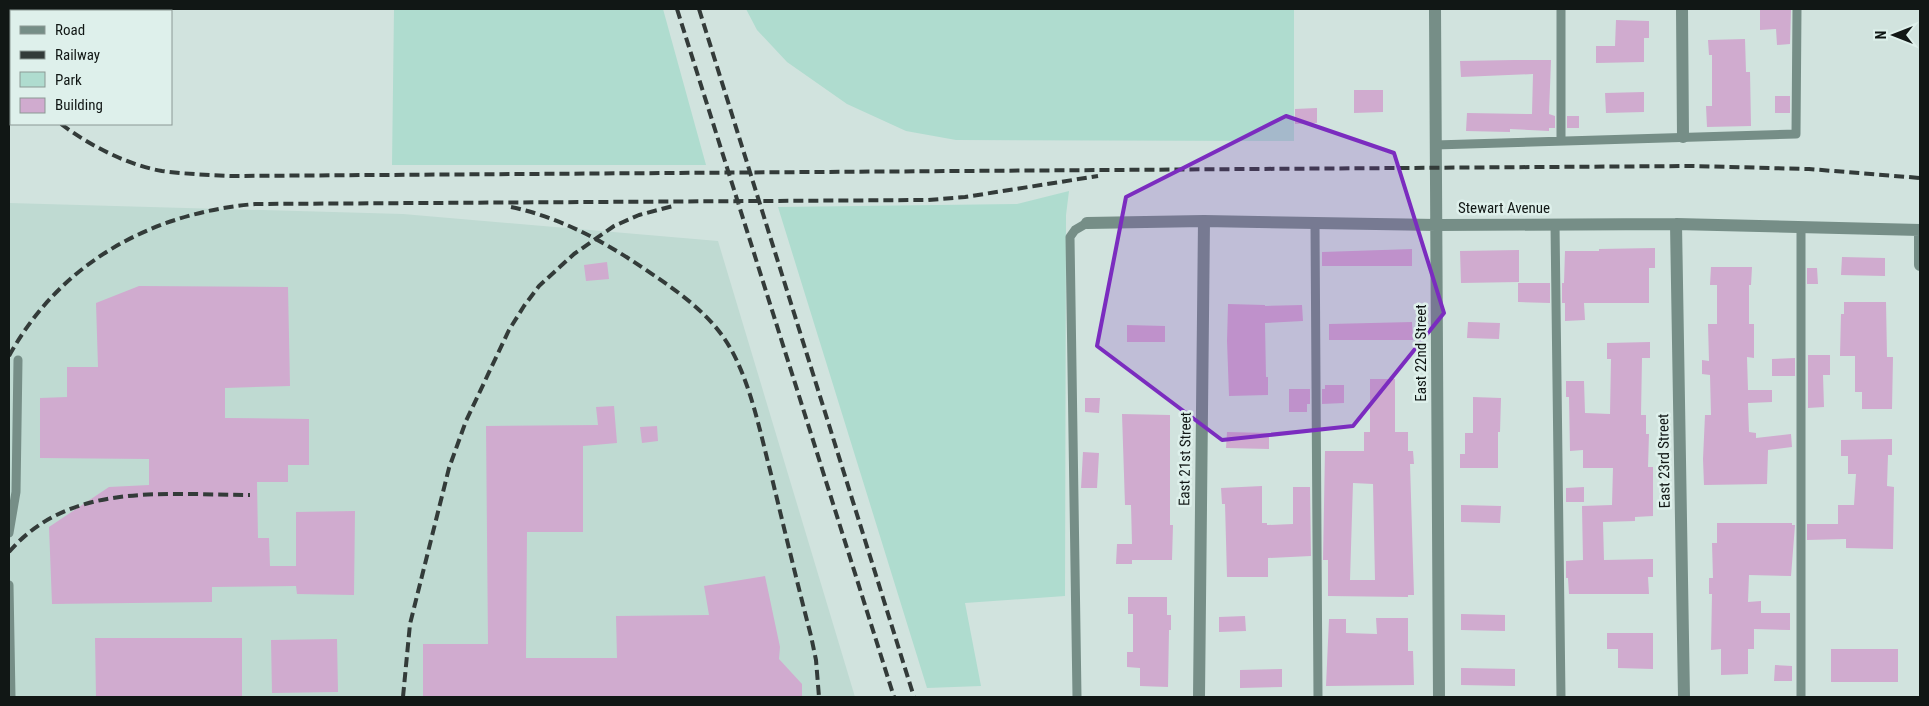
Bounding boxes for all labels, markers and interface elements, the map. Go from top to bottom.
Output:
legend [10,10,172,125]
north arrow [1869,10,1919,60]
text: Road [55,21,85,39]
text: N [1873,31,1889,39]
text: Railway [55,46,100,64]
text: Park [55,71,82,89]
text: Building [55,96,103,114]
street label: Stewart Avenue [1458,199,1550,217]
street label: East 22nd Street [1412,304,1430,402]
street label: East 21st Street [1175,412,1195,506]
street label: East 23rd Street [1654,414,1674,508]

